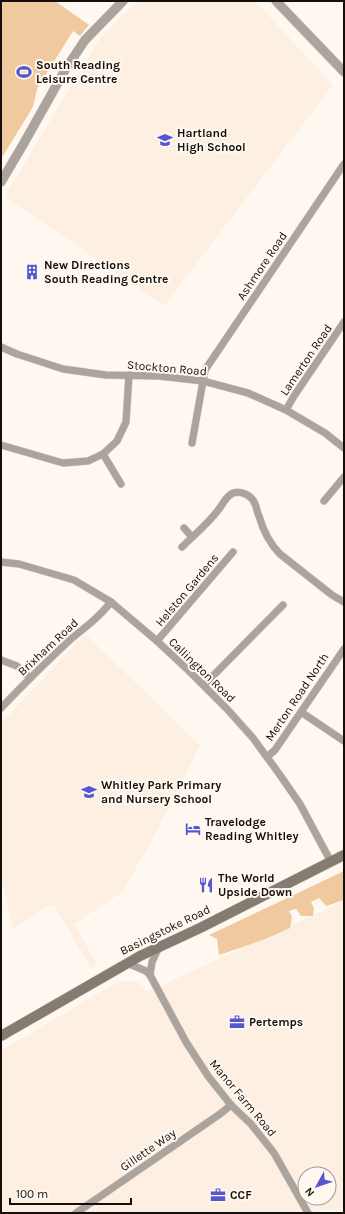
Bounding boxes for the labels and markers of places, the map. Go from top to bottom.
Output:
place label: South Reading Leisure Centre [36,58,120,86]
sports icon: South Reading Leisure Centre [15,63,33,81]
place label: Hartland High School [177,126,246,154]
school or university icon: Hartland High School [156,131,174,149]
place label: New Directions South Reading Centre [44,258,168,286]
building icon: New Directions South Reading Centre [23,263,41,281]
place label: Whitley Park Primary and Nursery School [101,778,221,806]
school or university icon: Whitley Park Primary and Nursery School [80,783,98,801]
place label: Travelodge Reading Whitley [205,815,298,843]
hotel icon: Travelodge Reading Whitley [184,820,202,838]
place label: The World Upside Down [218,871,292,899]
restaurant icon: The World Upside Down [197,876,215,894]
office icon: Pertemps [228,1013,246,1031]
place label: Pertemps [249,1015,303,1029]
office icon: CCF [209,1186,227,1204]
place label: CCF [230,1188,252,1202]

